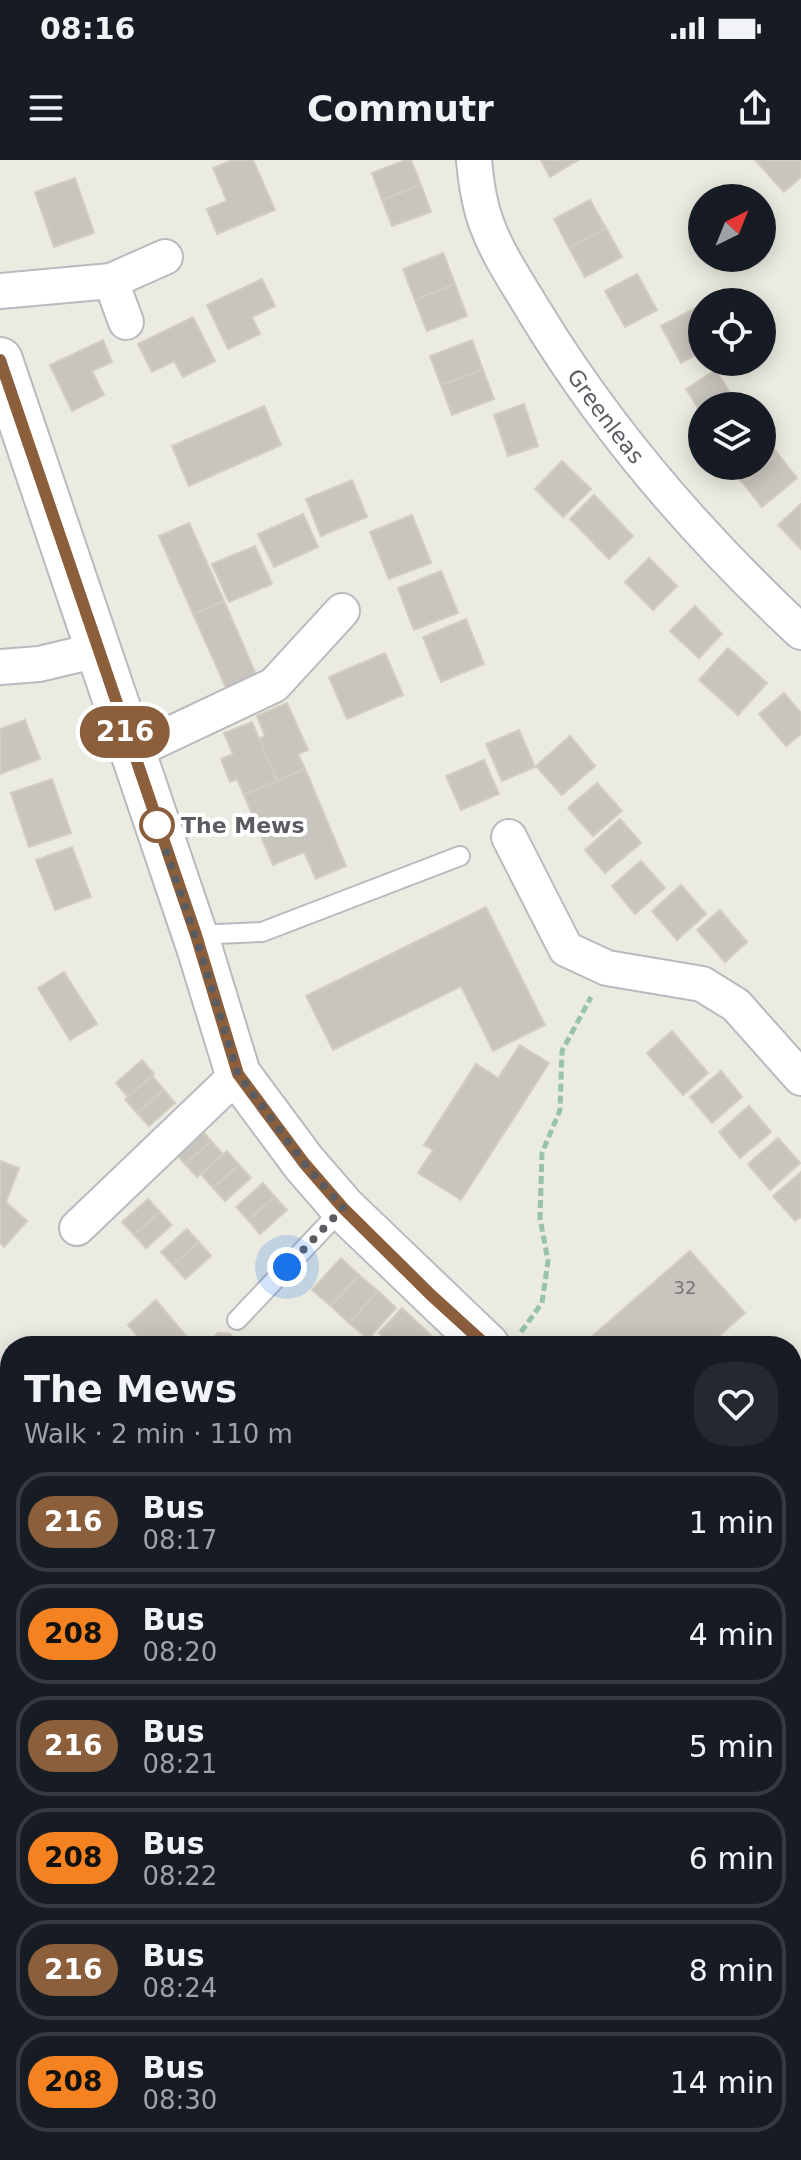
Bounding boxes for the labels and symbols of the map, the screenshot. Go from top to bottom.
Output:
north arrow [688,184,776,272]
street label: Greenleas [563,364,649,468]
line badge: 216 [79,706,171,758]
marker: The Mews [140,808,174,842]
place label: The Mews [181,813,304,838]
your location [267,1247,307,1287]
house number: 32 [674,1277,696,1298]

